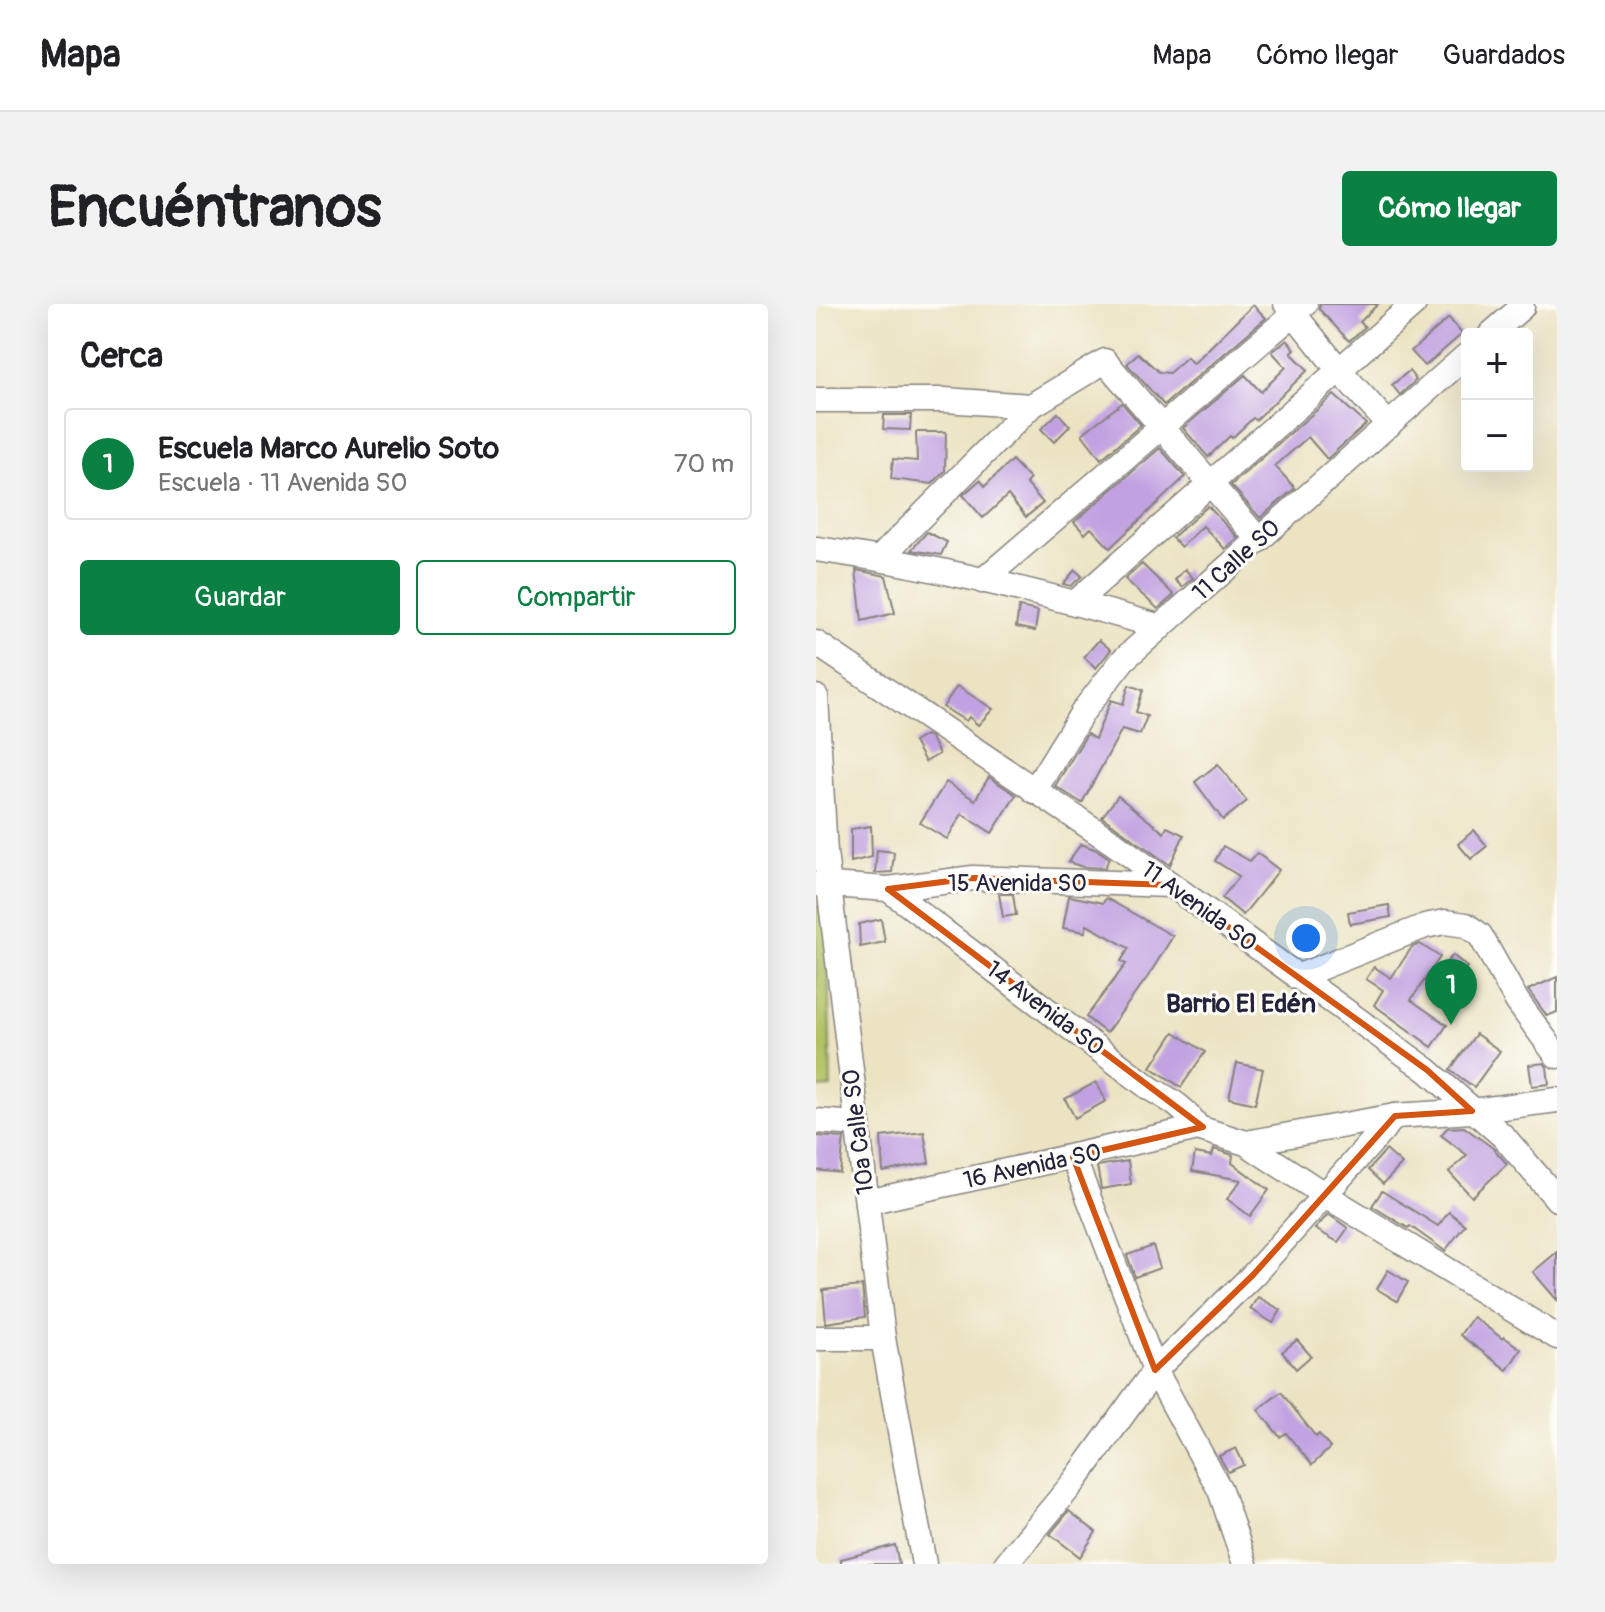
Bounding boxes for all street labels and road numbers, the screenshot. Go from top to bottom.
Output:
street label: 11 Calle SO [1187,514,1286,607]
street label: 11 Avenida SO [1135,855,1262,958]
street label: 15 Avenida SO [947,869,1087,898]
street label: 14 Avenida SO [980,955,1109,1062]
street label: 10a Calle SO [836,1068,881,1196]
street label: 16 Avenida SO [961,1138,1104,1195]

